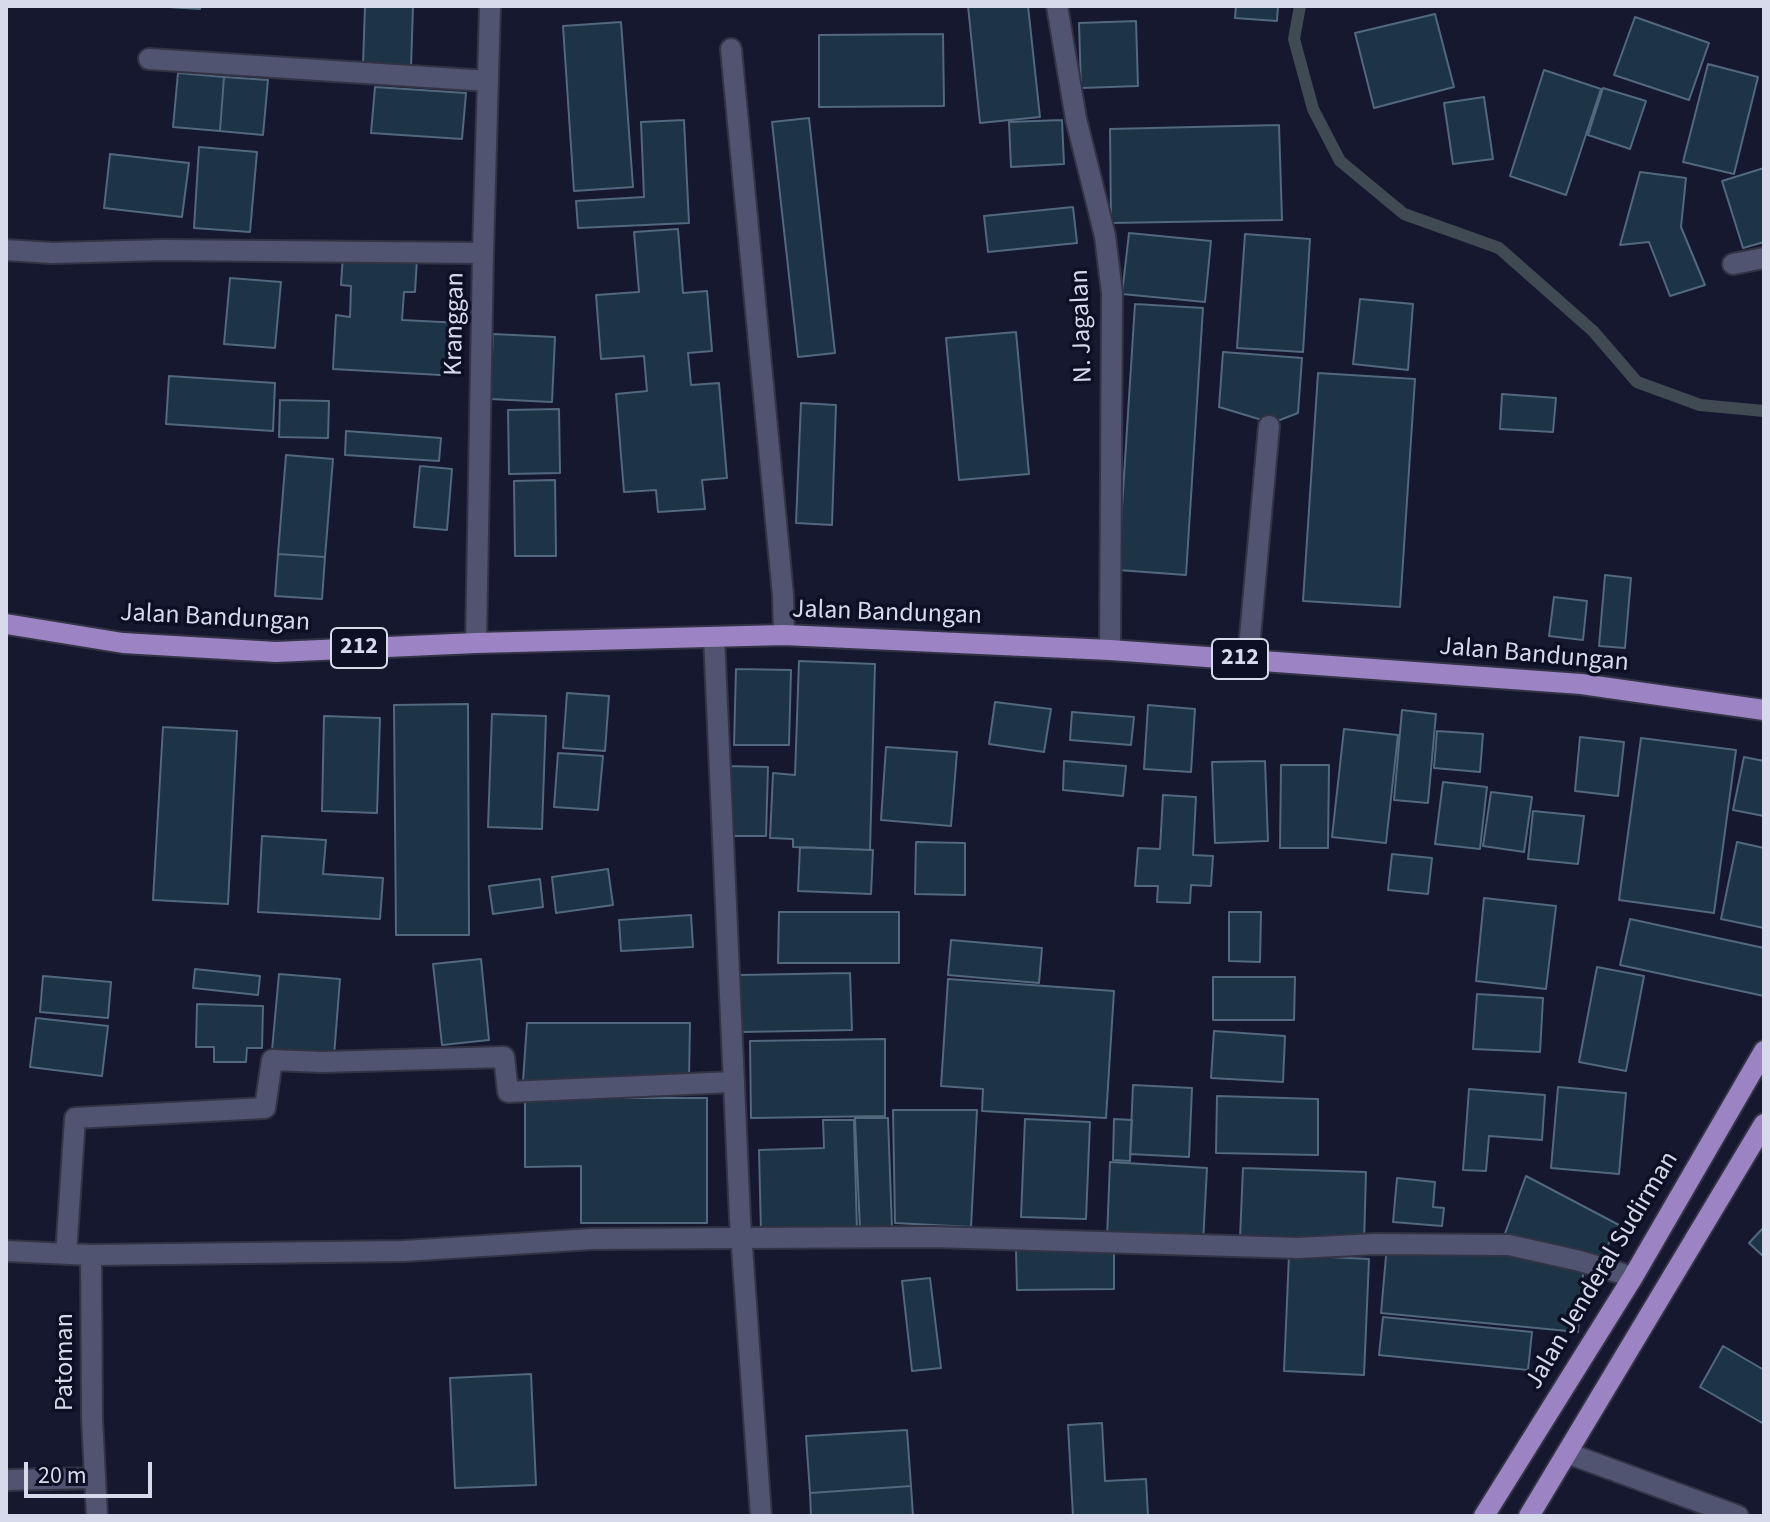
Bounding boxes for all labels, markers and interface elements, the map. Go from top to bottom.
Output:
street label: N. Jagalan [1065,269,1101,383]
street label: Kranggan [439,272,473,376]
street label: Jalan Bandungan [791,595,983,633]
street label: Jalan Bandungan [119,598,311,640]
road number: 212 [331,628,387,668]
street label: Jalan Bandungan [1438,632,1630,680]
road number: 212 [1212,639,1268,679]
street label: Jalan Jenderal Sudirman [1520,1147,1686,1395]
street label: Patoman [50,1313,82,1411]
scale bar [28,1446,156,1496]
text: 20 m [38,1458,87,1493]

